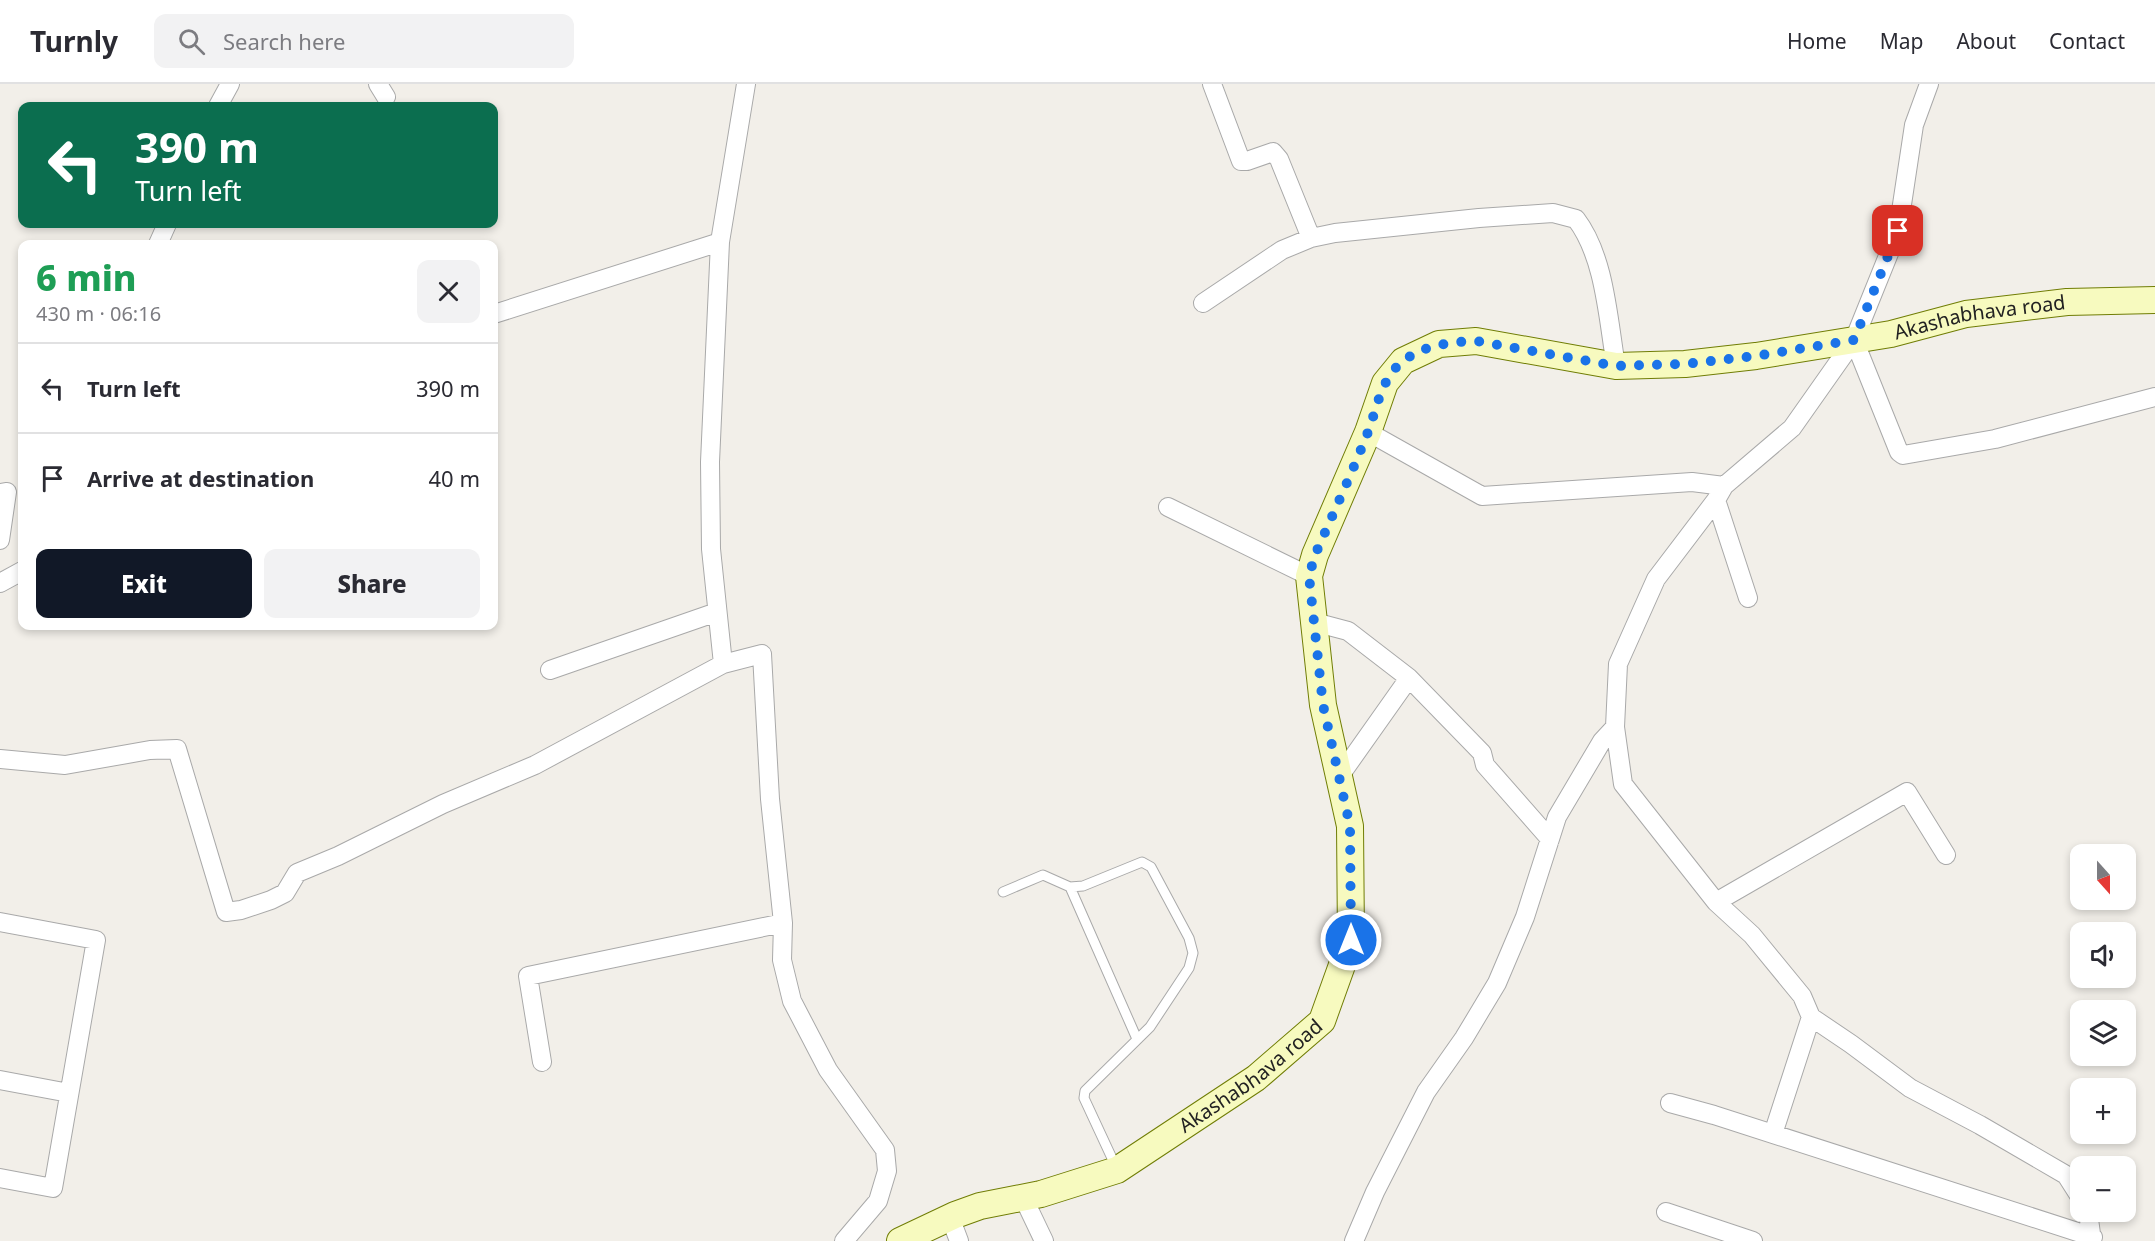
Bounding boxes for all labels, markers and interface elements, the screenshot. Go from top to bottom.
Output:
search box [154,14,574,68]
text: Turnly [30,22,118,60]
icon: search [175,25,208,58]
text: Search here [223,26,345,56]
text: Home [1787,27,1847,55]
text: Map [1880,27,1923,55]
text: About [1956,27,2016,55]
text: Contact [2049,27,2125,55]
text: 390 m [135,118,259,175]
icon: left [36,126,114,204]
text: Turn left [135,172,241,209]
pin [1872,205,1923,256]
icon: arrive [1881,214,1914,247]
text: 6 min [36,253,137,302]
button: close [417,260,480,323]
street label: Akashabhava road [1891,288,2067,346]
text: 430 m · 06:16 [36,300,161,327]
icon: left [36,372,69,405]
text: Turn left [87,373,181,403]
text: 390 m [416,373,480,403]
icon: arrive [36,462,69,495]
text: Arrive at destination [87,463,314,493]
text: 40 m [429,463,480,493]
button: Exit [36,549,252,618]
button: Share [264,549,480,618]
north arrow [2070,844,2136,910]
map controls [2070,844,2136,1222]
position arrow [1319,908,1383,972]
button: sound [2070,922,2136,988]
button: layers [2070,1000,2136,1066]
street label: Akashabhava road [1173,1012,1328,1138]
button: + [2070,1078,2136,1144]
button: − [2070,1156,2136,1222]

